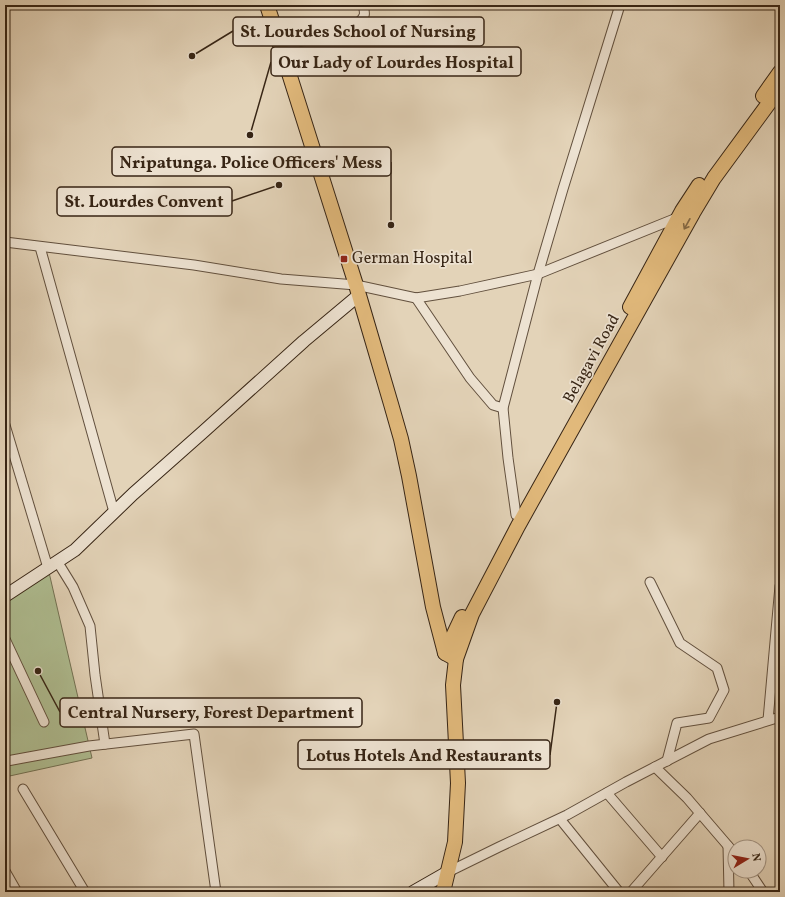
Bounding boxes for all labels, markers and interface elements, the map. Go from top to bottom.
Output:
callout: St. Lourdes School of Nursing [233,17,484,46]
text: St. Lourdes School of Nursing [240,21,476,44]
callout: Our Lady of Lourdes Hospital [271,47,521,76]
text: Our Lady of Lourdes Hospital [278,52,514,75]
callout: Nripatunga. Police Officers' Mess [112,147,391,176]
text: Nripatunga. Police Officers' Mess [120,152,383,175]
callout: St. Lourdes Convent [57,187,232,216]
text: St. Lourdes Convent [64,191,224,214]
one-way arrow [682,218,690,230]
place label: German Hospital [352,248,473,270]
marker: German Hospital [339,254,349,264]
street label: Belagavi Road [558,311,626,407]
callout: Central Nursery, Forest Department [60,698,362,727]
text: Central Nursery, Forest Department [68,702,355,725]
callout: Lotus Hotels And Restaurants [298,740,550,769]
text: Lotus Hotels And Restaurants [306,745,542,768]
north arrow [727,839,767,879]
text: N [747,852,763,863]

